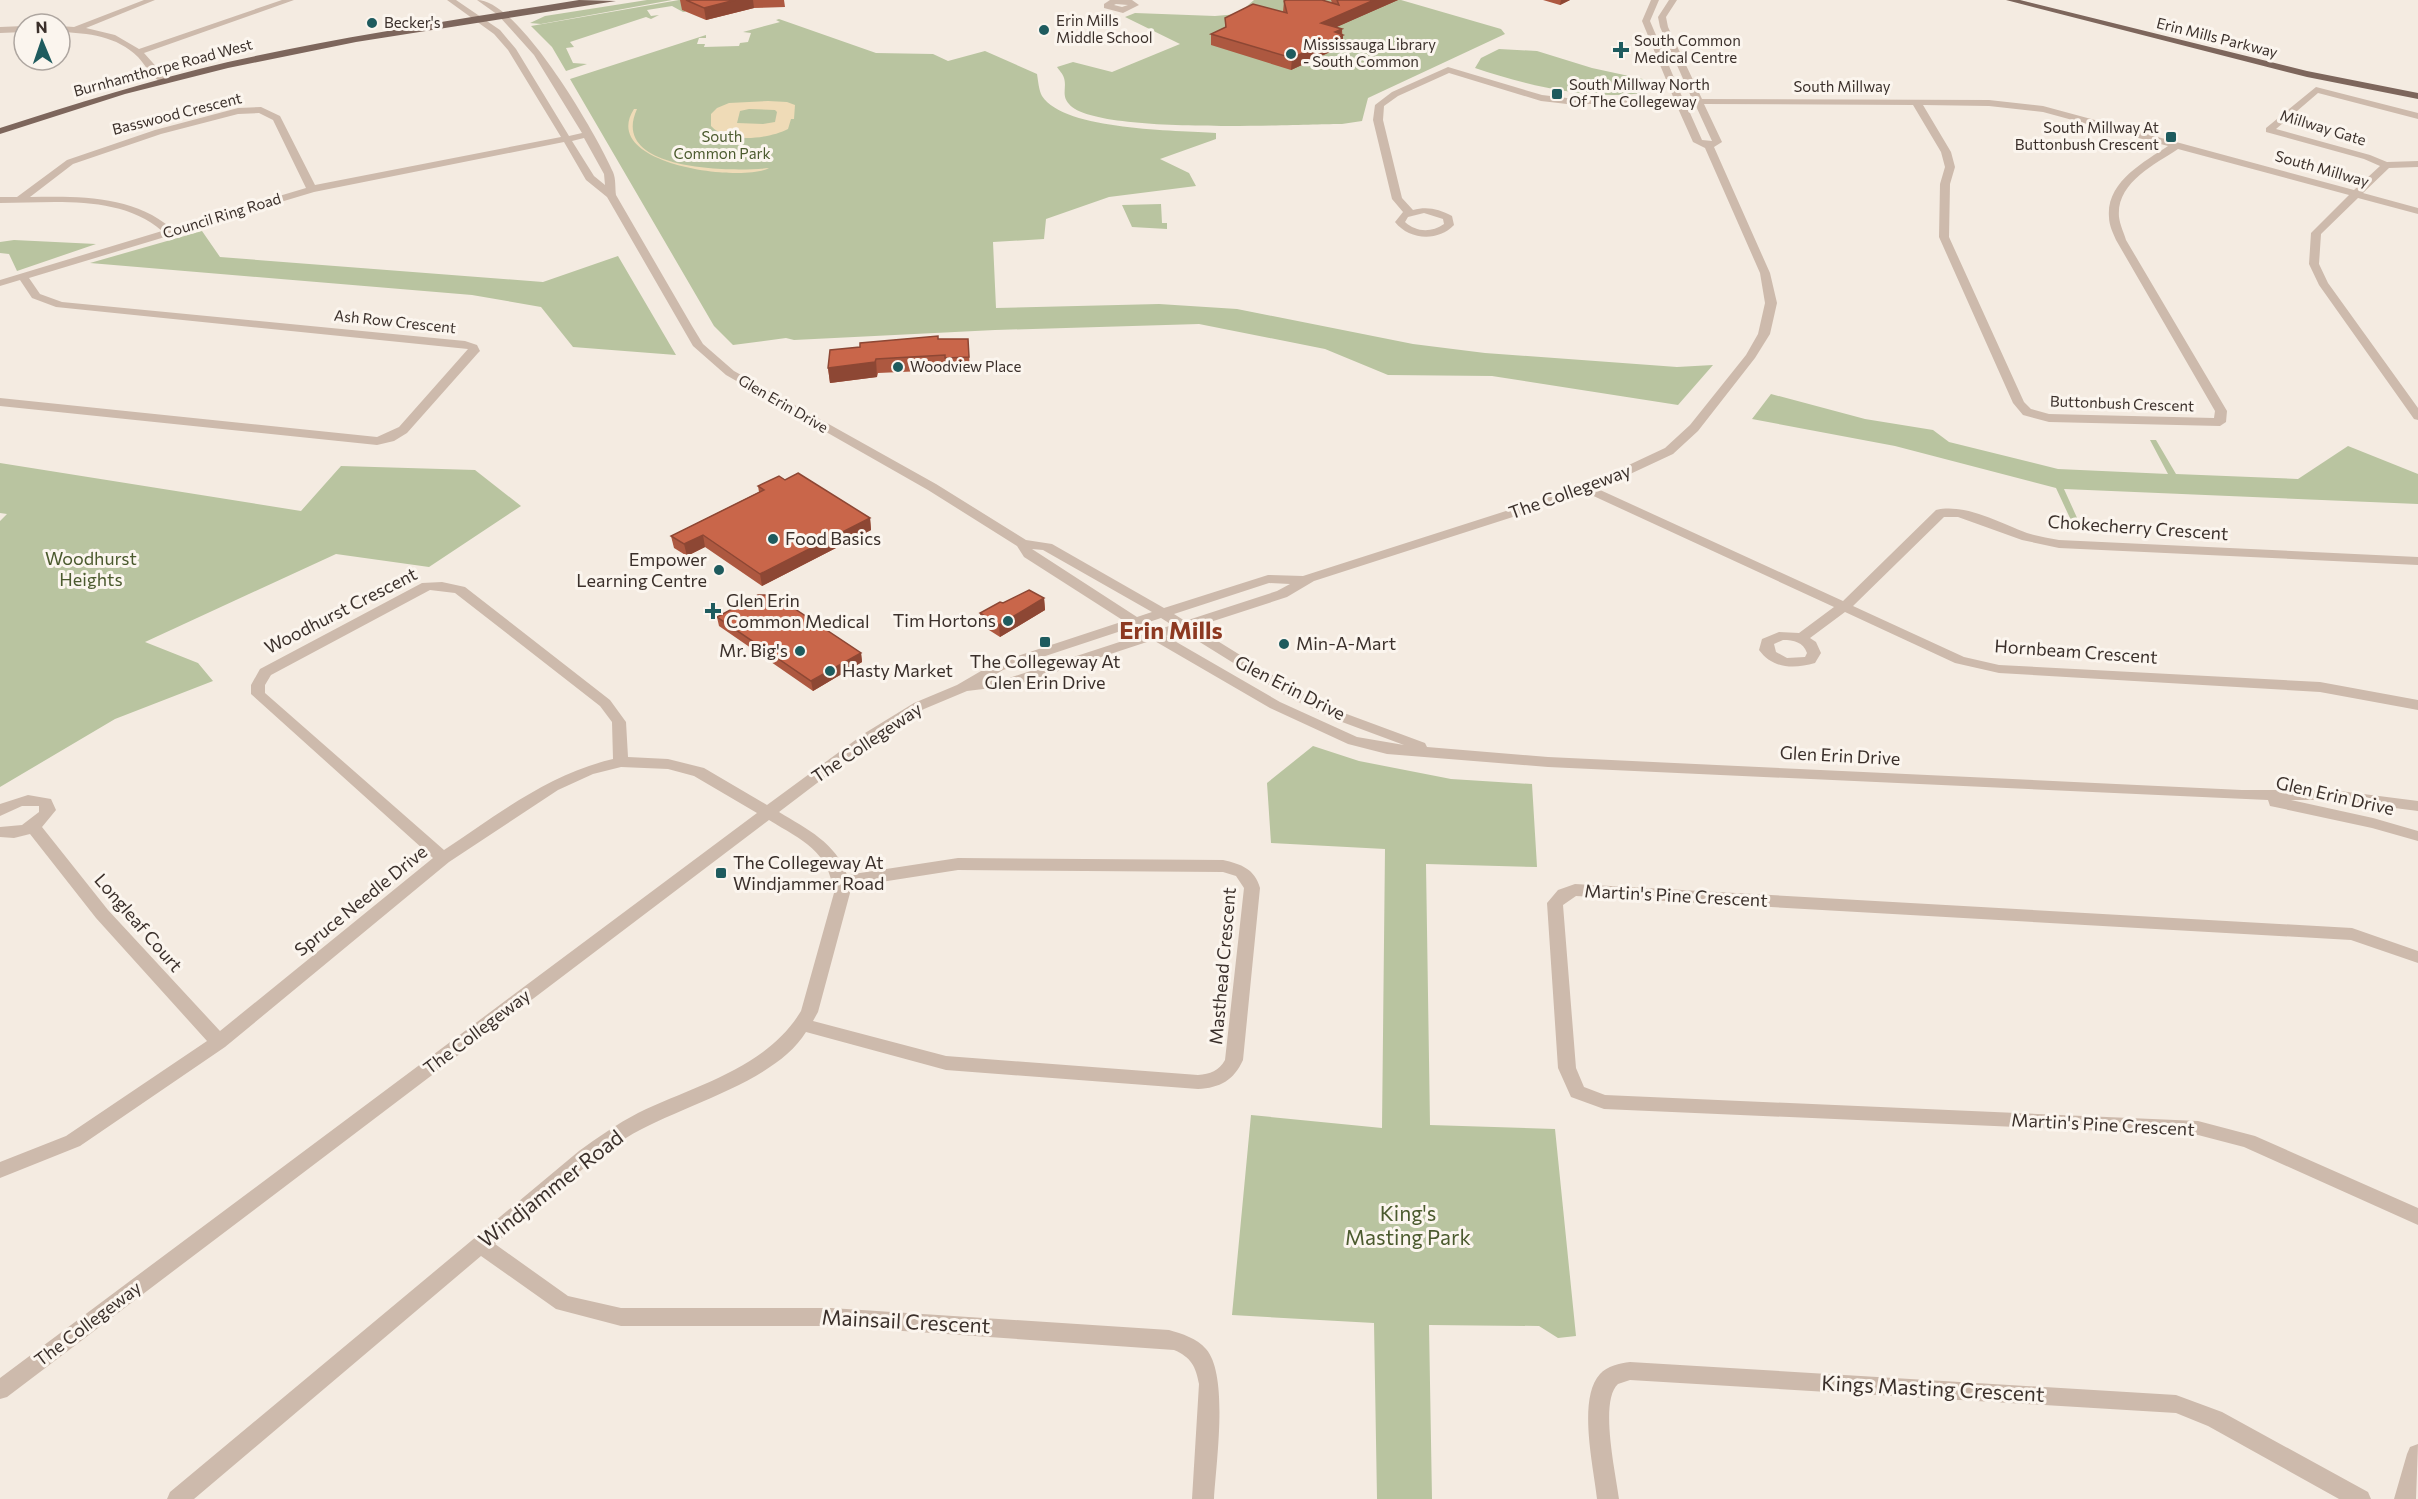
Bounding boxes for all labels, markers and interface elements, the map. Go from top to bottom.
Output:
place label: Erin Mills Middle School [1056,11,1153,46]
north arrow [12,12,72,72]
place label: Becker's [384,13,441,31]
street label: Erin Mills Parkway [2155,13,2280,61]
marker: Becker's [365,16,379,30]
text: N [35,17,48,36]
marker: Erin Mills Middle School [1037,23,1051,37]
place label: South Common Medical Centre [1634,31,1741,66]
street label: Burnhamthorpe Road West [71,34,254,100]
place label: Mississauga Library - South Common [1303,35,1436,70]
marker: South Common Medical Centre [1612,41,1630,59]
marker: Mississauga Library - South Common [1284,47,1298,61]
place label: South Millway North Of The Collegeway [1569,75,1710,110]
street label: South Millway [1794,77,1891,95]
marker: South Millway North Of The Collegeway [1550,87,1564,101]
street label: Basswood Crescent [110,88,243,138]
street label: Millway Gate [2278,105,2368,149]
place label: South Millway At Buttonbush Crescent [2015,118,2159,153]
park label: South Common Park [673,127,771,162]
marker: South Millway At Buttonbush Crescent [2164,130,2178,144]
street label: South Millway [2273,146,2372,190]
street label: Council Ring Road [160,188,283,242]
street label: Ash Row Crescent [333,306,457,336]
place label: Woodview Place [910,357,1021,375]
marker: Woodview Place [891,360,905,374]
street label: Glen Erin Drive [735,370,832,436]
street label: Buttonbush Crescent [2050,391,2194,415]
street label: The Collegeway [1506,459,1634,523]
street label: Chokecherry Crescent [2047,510,2229,544]
place label: Food Basics [785,527,881,549]
marker: Food Basics [766,532,780,546]
park label: Woodhurst Heights [45,547,137,590]
place label: Empower Learning Centre [576,548,707,591]
street label: Woodhurst Crescent [261,562,420,658]
marker: Empower Learning Centre [712,563,726,577]
place label: Glen Erin Common Medical [726,589,870,632]
marker: Glen Erin Common Medical [704,602,722,620]
place label: Tim Hortons [893,609,996,631]
marker: Tim Hortons [1001,614,1015,628]
district label: Erin Mills [1119,615,1223,644]
place label: Min-A-Mart [1296,632,1396,654]
street label: Hornbeam Crescent [1994,634,2158,668]
marker: The Collegeway At Glen Erin Drive [1038,635,1052,649]
marker: Min-A-Mart [1277,637,1291,651]
place label: Mr. Big's [719,639,788,661]
marker: Mr. Big's [793,644,807,658]
place label: The Collegeway At Glen Erin Drive [970,650,1120,693]
street label: Glen Erin Drive [1232,650,1349,724]
place label: Hasty Market [842,659,953,681]
marker: Hasty Market [823,664,837,678]
street label: The Collegeway [807,697,926,787]
street label: Glen Erin Drive [1779,741,1901,769]
street label: Glen Erin Drive [2274,771,2397,819]
street label: Spruce Needle Drive [290,840,431,960]
place label: The Collegeway At Windjammer Road [733,851,884,894]
marker: The Collegeway At Windjammer Road [714,866,728,880]
street label: Longleaf Court [90,869,187,976]
street label: Martin's Pine Crescent [1584,879,1768,911]
street label: Masthead Crescent [1204,886,1240,1046]
street label: The Collegeway [419,984,534,1079]
street label: Martin's Pine Crescent [2011,1108,2195,1140]
street label: Windjammer Road [473,1124,627,1252]
park label: King's Masting Park [1345,1200,1471,1249]
street label: The Collegeway [30,1276,145,1371]
street label: Mainsail Crescent [821,1304,991,1337]
street label: Kings Masting Crescent [1821,1369,2045,1406]

